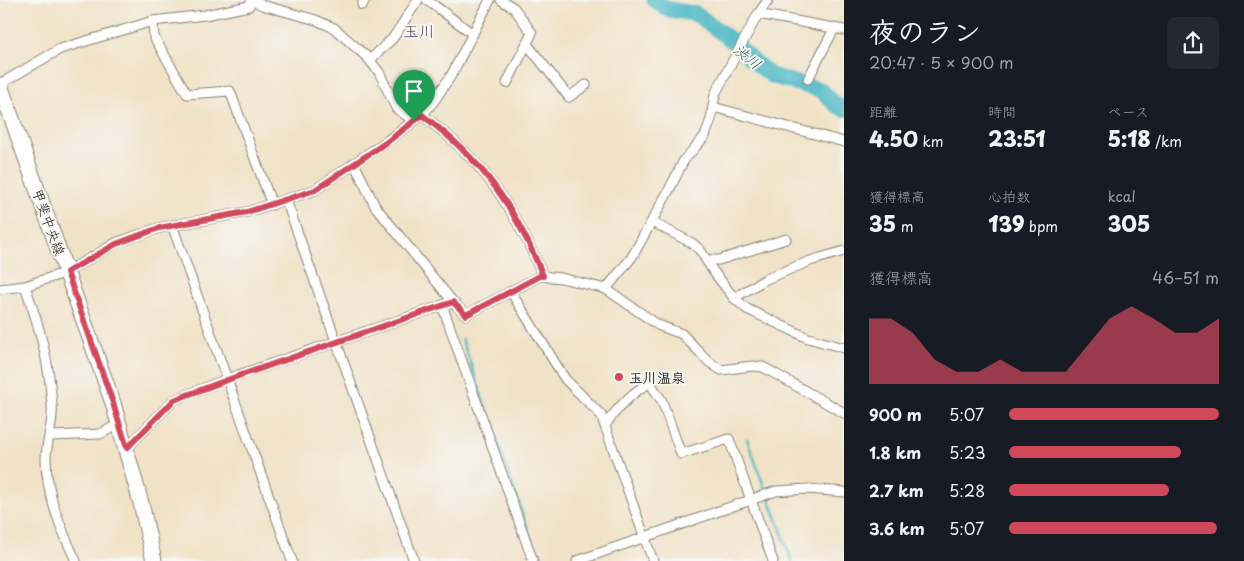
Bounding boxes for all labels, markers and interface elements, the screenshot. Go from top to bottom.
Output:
text: 夜のラン [869,9,981,52]
button: share [1167,17,1219,69]
district label: 玉川 [403,18,435,42]
water label: 渋川 [729,38,767,74]
text: 20:47 · 5 × 900 m [869,50,1014,74]
pin [393,70,435,121]
icon: arrive [400,77,428,105]
text: 距離 [869,101,897,122]
text: 時間 [988,101,1016,122]
text: ペース [1108,101,1149,122]
text: 4.50 [869,122,918,154]
text: 23:51 [988,122,1045,154]
text: 5:18 [1108,122,1151,154]
text: km [918,131,944,152]
text: /km [1151,131,1182,152]
street label: 甲斐中央線 [27,186,71,258]
text: 獲得標高 [869,186,925,207]
text: 心拍数 [988,186,1030,207]
text: kcal [1108,186,1136,207]
text: 35 [869,207,896,239]
text: 139 [988,207,1025,239]
text: 305 [1108,207,1150,239]
text: m [896,216,913,237]
text: bpm [1025,216,1058,237]
text: 獲得標高 [869,265,933,289]
text: 46–51 m [1152,265,1219,289]
place label: 玉川温泉 [629,367,685,388]
marker: 玉川温泉 [613,371,625,383]
text: 900 m [869,402,922,426]
text: 5:07 [949,402,984,426]
text: 1.8 km [869,440,921,464]
text: 5:23 [949,440,986,464]
text: 2.7 km [869,478,924,502]
text: 5:28 [949,478,985,502]
text: 3.6 km [869,516,925,540]
text: 5:07 [949,516,984,540]

